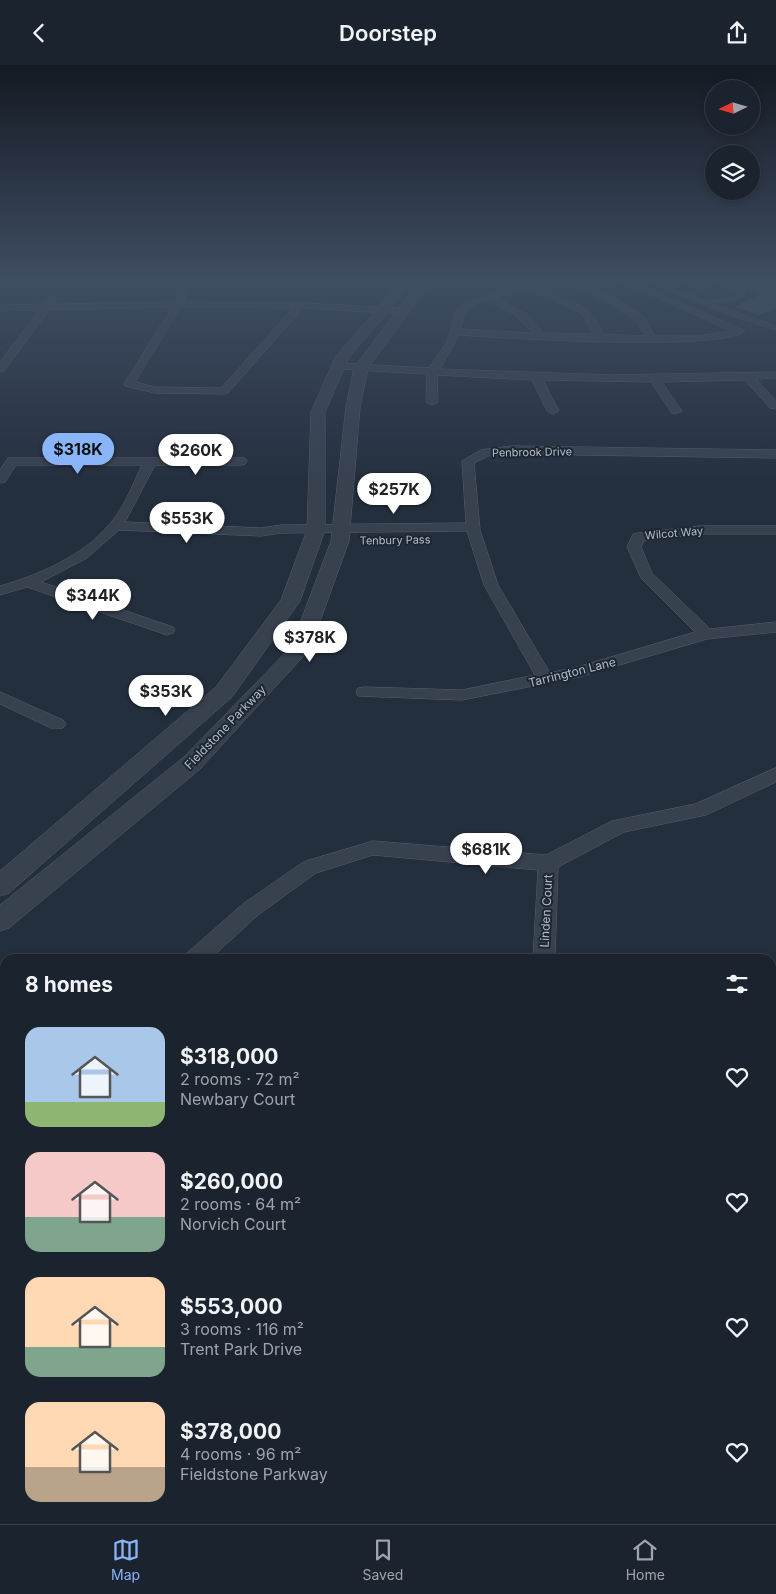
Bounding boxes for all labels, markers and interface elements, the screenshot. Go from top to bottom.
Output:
icon: back [25,19,53,47]
icon: share [723,19,751,47]
text: Doorstep [339,20,437,46]
north arrow [705,80,760,135]
map controls [705,80,760,200]
button: layers [705,145,760,200]
pin: $318K [43,433,113,475]
pin: $260K [161,433,231,476]
text: $318K [53,439,103,459]
text: $260K [169,440,223,460]
street label: Penbrook Drive [492,444,572,460]
pin: $257K [359,473,429,515]
text: $257K [368,479,420,499]
pin: $553K [152,501,222,544]
text: $553K [161,508,213,528]
street label: Wilcot Way [644,523,704,543]
street label: Tenbury Pass [359,532,431,548]
pin: $344K [58,579,128,621]
text: $344K [66,585,120,605]
pin: $378K [275,621,345,663]
text: $378K [284,627,336,647]
street label: Tarrington Lane [527,654,617,690]
pin: $353K [131,675,201,717]
text: $353K [140,681,192,701]
street label: Fieldstone Parkway [181,682,269,772]
pin: $681K [451,833,521,875]
text: $681K [461,839,511,859]
street label: Linden Court [537,874,555,948]
icon: filters [723,970,751,998]
text: 8 homes [25,972,113,997]
text: $318,000 [180,1044,278,1069]
icon: home [65,1047,125,1107]
icon: heart [723,1063,751,1091]
text: 2 rooms · 72 m² [180,1069,300,1089]
text: Newbary Court [180,1089,295,1109]
text: $260,000 [180,1169,283,1194]
icon: home [65,1172,125,1232]
icon: heart [723,1188,751,1216]
text: 2 rooms · 64 m² [180,1194,301,1214]
text: Norvich Court [180,1214,286,1234]
text: $553,000 [180,1294,283,1319]
icon: home [65,1297,125,1357]
icon: heart [723,1313,751,1341]
text: 3 rooms · 116 m² [180,1319,304,1339]
text: Trent Park Drive [180,1339,302,1359]
text: $378,000 [180,1419,281,1444]
icon: home [65,1422,125,1482]
icon: heart [723,1438,751,1466]
text: 4 rooms · 96 m² [180,1444,301,1464]
text: Fieldstone Parkway [180,1464,328,1484]
tab: Map [111,1536,140,1583]
tab: Saved [362,1536,403,1583]
tab: Home [626,1536,665,1583]

